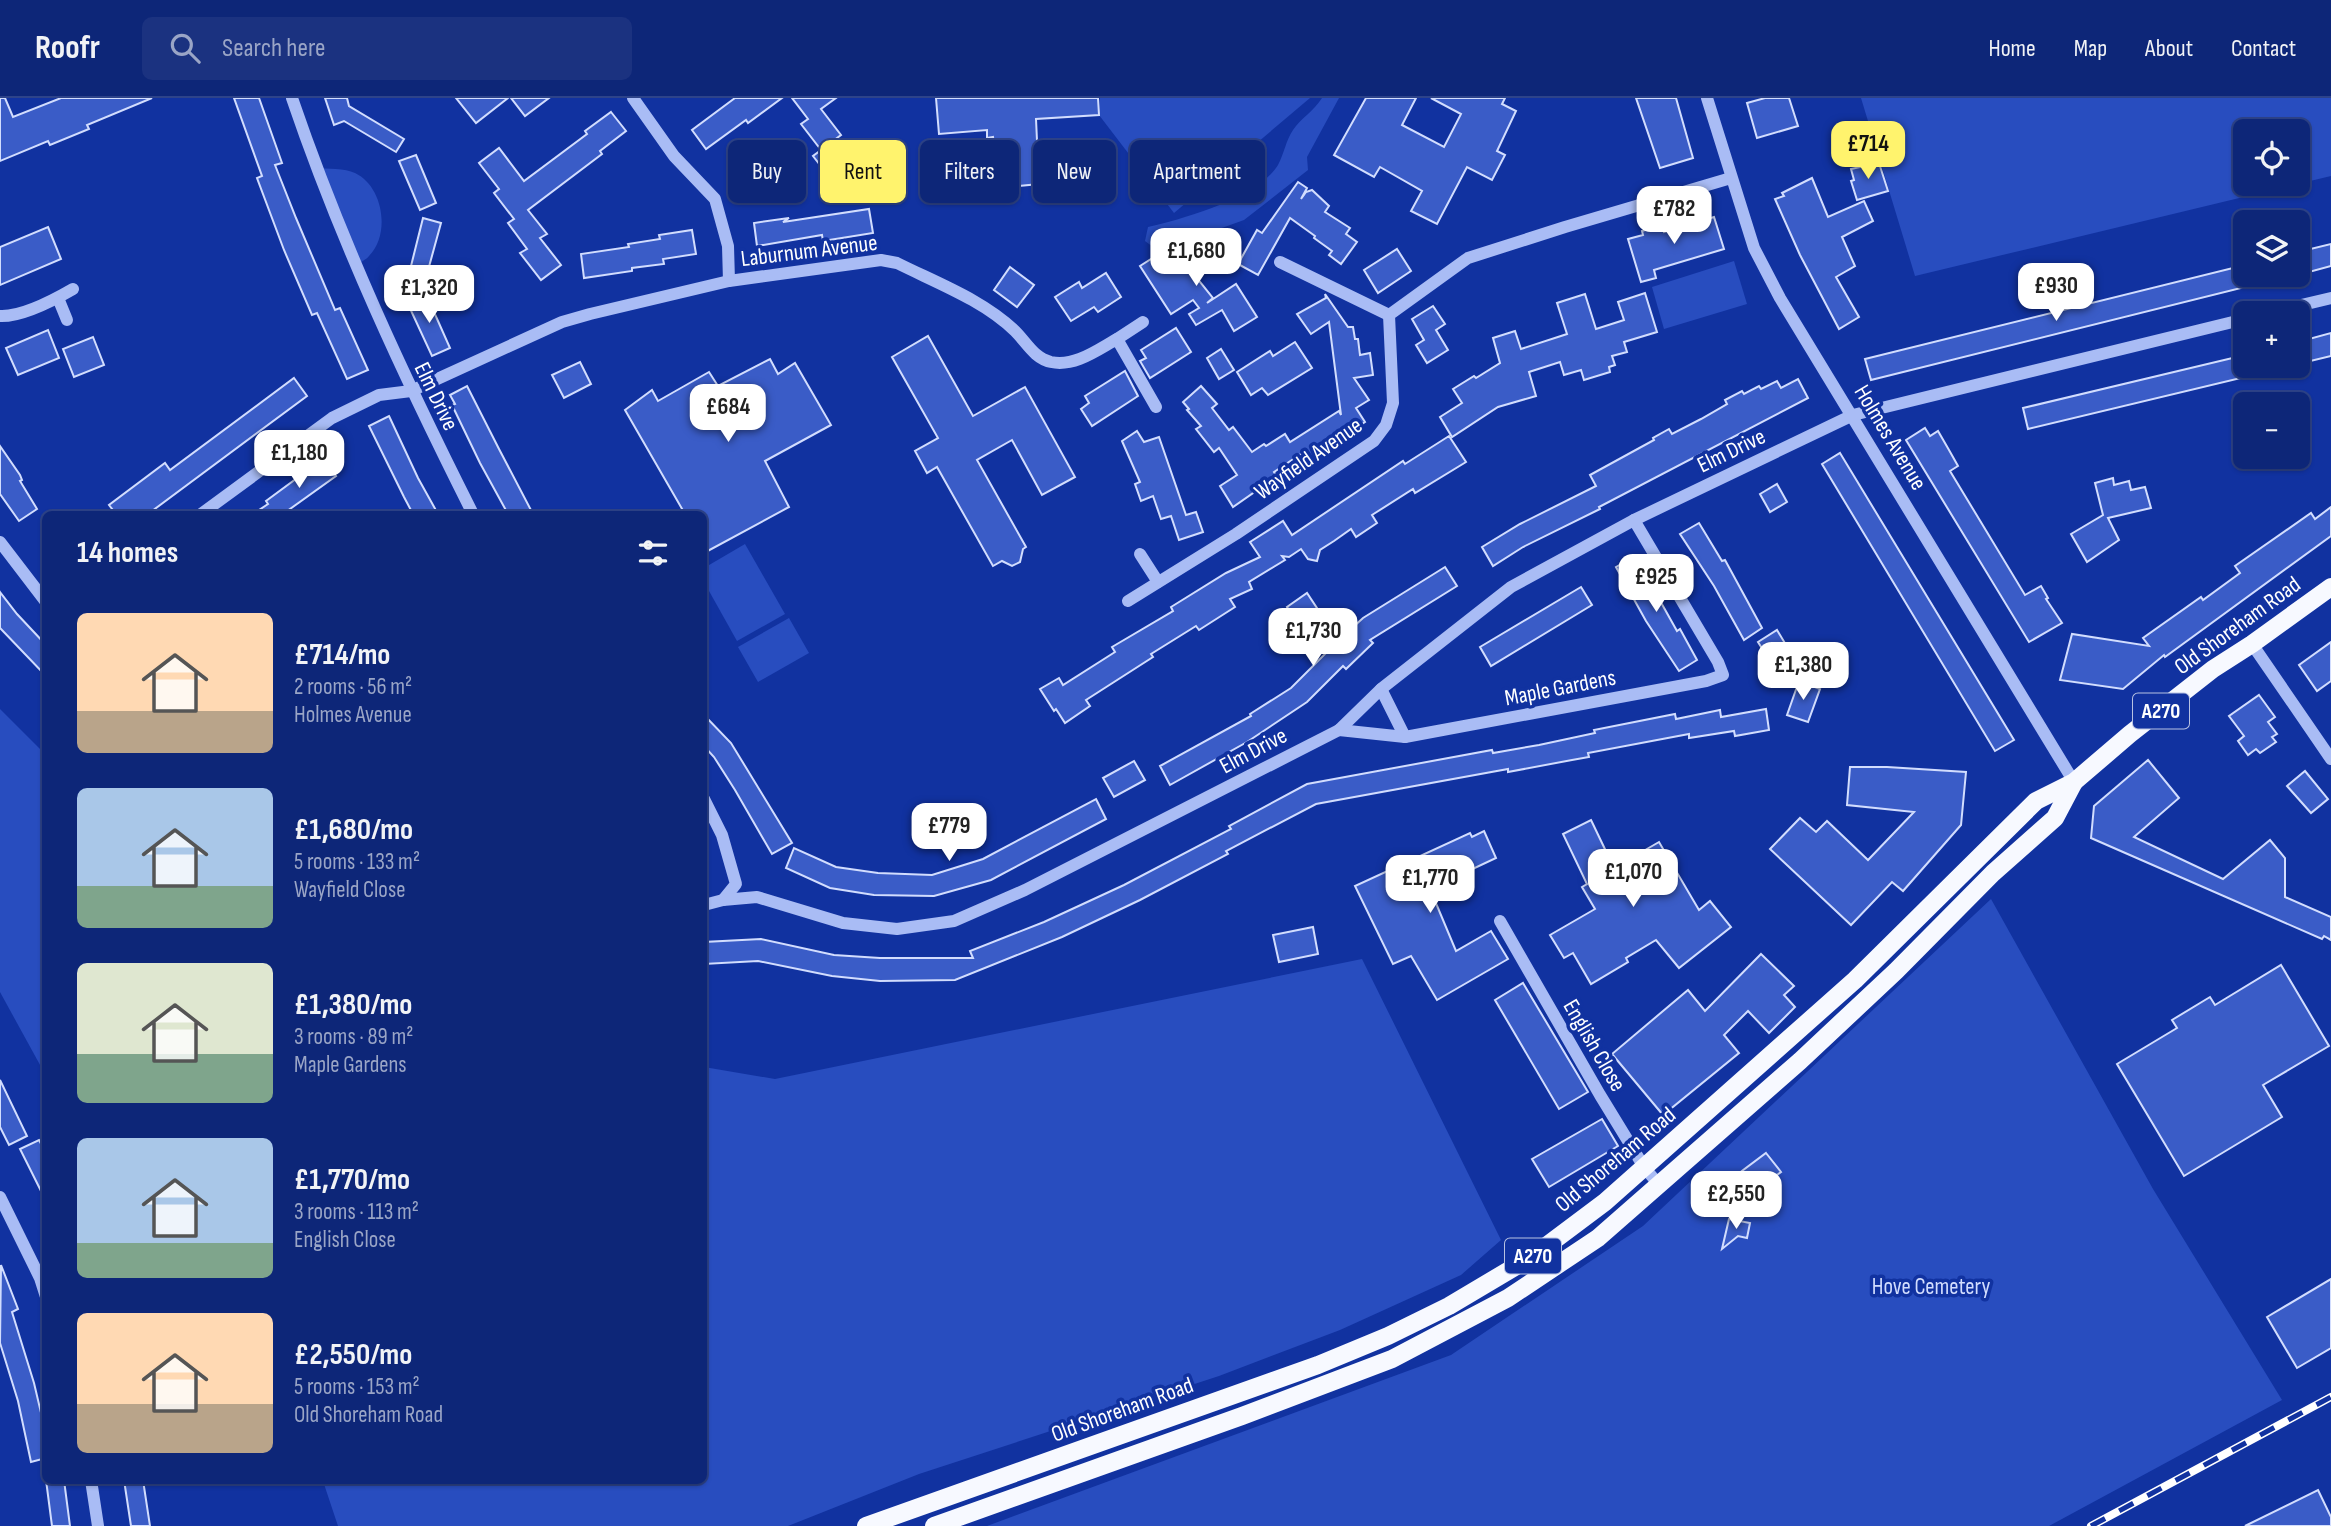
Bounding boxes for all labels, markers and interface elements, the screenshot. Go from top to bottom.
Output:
search box [142,17,632,80]
text: Roofr [35,28,100,68]
icon: search [166,29,204,67]
text: Search here [222,33,325,64]
text: Home [1988,34,2036,63]
text: Map [2074,34,2107,63]
text: About [2145,34,2193,63]
text: Contact [2231,34,2296,63]
map controls [2233,119,2310,469]
button: locate [2233,119,2310,196]
pin: £714 [1827,122,1909,181]
text: £714 [1847,130,1889,158]
chip: Buy [728,140,806,203]
chip: Rent [820,140,906,203]
chip: Filters [920,140,1019,203]
chip: New [1033,140,1116,203]
chip: Apartment [1130,140,1265,203]
pin: £782 [1633,186,1715,246]
text: £782 [1653,195,1695,223]
button: layers [2233,210,2310,287]
pin: £1,680 [1139,228,1253,288]
street label: Laburnum Avenue [739,229,879,273]
text: £1,680 [1166,237,1226,265]
pin: £930 [2015,264,2097,323]
pin: £1,320 [372,266,486,325]
text: £930 [2034,272,2078,300]
text: £1,320 [400,274,458,302]
button: + [2233,301,2310,378]
street label: Elm Drive [408,358,465,435]
street label: Holmes Avenue [1848,380,1932,495]
pin: £684 [687,384,769,444]
button: − [2233,392,2310,469]
text: £684 [706,393,750,421]
street label: Wayfield Avenue [1249,411,1368,506]
street label: Elm Drive [1693,422,1770,479]
pin: £1,180 [242,430,356,490]
text: £1,180 [270,439,328,467]
icon: filters [634,534,672,572]
text: 14 homes [77,535,178,571]
pin: £925 [1615,554,1697,614]
text: £925 [1635,563,1677,591]
street label: Old Shoreham Road [2169,571,2306,681]
pin: £1,730 [1256,608,1370,668]
text: £1,730 [1284,617,1342,645]
text: £714/mo [294,637,390,673]
icon: home [133,641,217,725]
pin: £1,380 [1746,642,1860,702]
text: £1,380 [1774,651,1832,679]
street label: Maple Gardens [1502,663,1618,712]
text: 2 rooms · 56 m² [294,673,412,701]
road number: A270 [2133,694,2189,728]
text: Holmes Avenue [294,701,412,729]
street label: Elm Drive [1215,722,1292,780]
pin: £779 [908,804,990,863]
text: £1,680/mo [294,812,413,848]
text: £779 [928,812,970,840]
icon: home [133,816,217,900]
text: 5 rooms · 133 m² [294,848,420,876]
pin: £1,070 [1576,850,1690,909]
pin: £1,770 [1373,856,1487,915]
text: £1,070 [1604,858,1662,886]
text: £1,770 [1402,864,1458,892]
text: Wayfield Close [294,876,405,904]
text: £1,380/mo [294,987,412,1023]
icon: home [133,991,217,1075]
street label: English Close [1557,994,1632,1097]
text: 3 rooms · 89 m² [294,1023,413,1051]
text: Maple Gardens [294,1051,407,1079]
street label: Old Shoreham Road [1550,1101,1682,1218]
text: £1,770/mo [294,1162,410,1198]
icon: home [133,1166,217,1250]
pin: £2,550 [1679,1172,1793,1231]
text: £2,550 [1707,1180,1765,1208]
text: 3 rooms · 113 m² [294,1198,419,1226]
text: English Close [294,1226,396,1254]
road number: A270 [1505,1238,1561,1274]
park label: Hove Cemetery [1872,1273,1990,1301]
text: £2,550/mo [294,1337,412,1373]
icon: home [133,1341,217,1425]
street label: Old Shoreham Road [1048,1371,1197,1449]
text: 5 rooms · 153 m² [294,1373,420,1401]
text: Old Shoreham Road [294,1401,443,1429]

